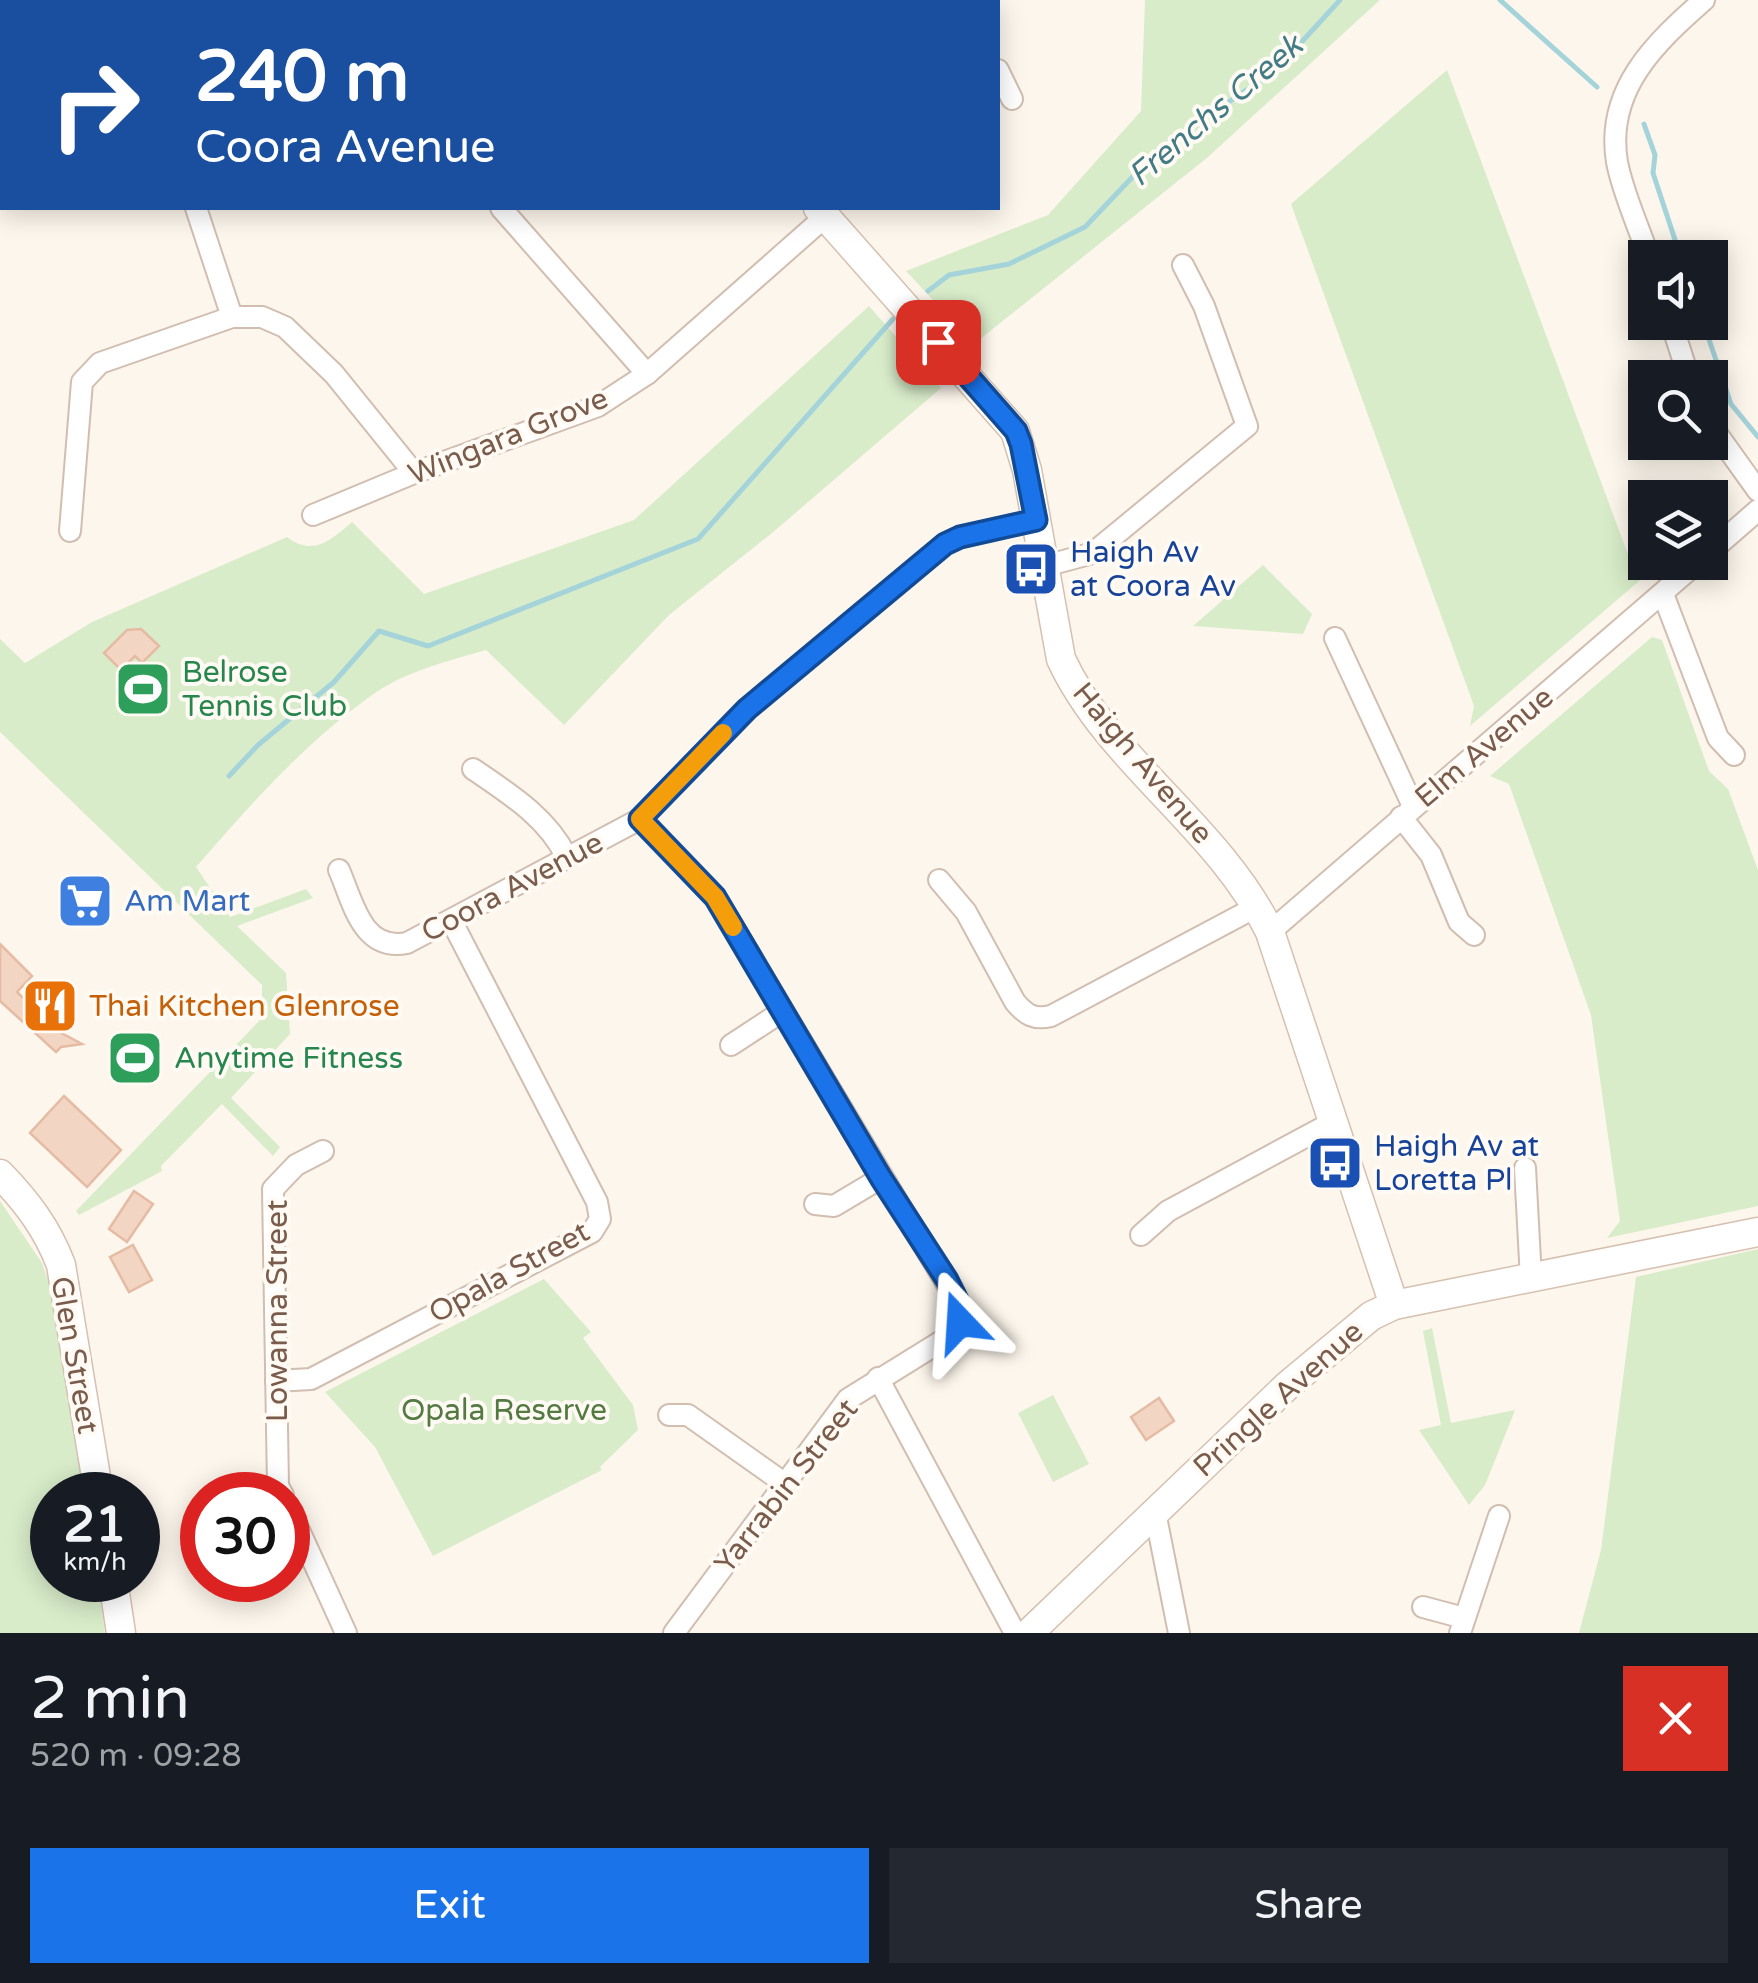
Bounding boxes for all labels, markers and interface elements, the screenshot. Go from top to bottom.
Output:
water label: Frenchs Creek [1121,25,1312,195]
text: 240 m [195,36,409,120]
icon: right [30,40,160,170]
text: Coora Avenue [195,121,496,175]
map controls [1628,240,1728,580]
button: sound [1628,240,1728,340]
pin [896,300,981,385]
icon: arrive [911,315,966,370]
button: search [1628,360,1728,460]
street label: Wingara Grove [403,380,613,493]
button: layers [1628,480,1728,580]
place label: Haigh Av at Coora Av [1070,534,1236,605]
bus stop icon: Haigh Av at Coora Av [1001,539,1061,599]
place label: Belrose Tennis Club [182,654,347,725]
sports icon: Belrose Tennis Club [113,659,173,719]
street label: Haigh Avenue [1064,675,1221,852]
street label: Elm Avenue [1408,679,1561,816]
street label: Coora Avenue [415,824,609,951]
supermarket icon: Am Mart [55,871,115,931]
place label: Am Mart [124,883,250,920]
restaurant icon: Thai Kitchen Glenrose [20,976,80,1036]
place label: Thai Kitchen Glenrose [89,988,400,1025]
sports icon: Anytime Fitness [105,1028,165,1088]
place label: Anytime Fitness [174,1040,403,1077]
place label: Haigh Av at Loretta Pl [1374,1128,1539,1199]
bus stop icon: Haigh Av at Loretta Pl [1305,1133,1365,1193]
street label: Lowanna Street [259,1200,296,1422]
street label: Opala Street [423,1213,596,1332]
position arrow [908,1270,1012,1374]
street label: Glen Street [42,1274,107,1437]
street label: Pringle Avenue [1186,1313,1371,1485]
park label: Opala Reserve [401,1392,607,1429]
street label: Yarrabin Street [707,1392,866,1581]
speed limit sign: 30 [180,1472,310,1602]
text: 21 [64,1495,126,1555]
text: km/h [64,1547,126,1577]
text: 2 min [30,1663,190,1735]
button: close [1623,1666,1728,1771]
text: 520 m · 09:28 [30,1737,242,1775]
button: Exit [30,1848,869,1963]
button: Share [889,1848,1728,1963]

